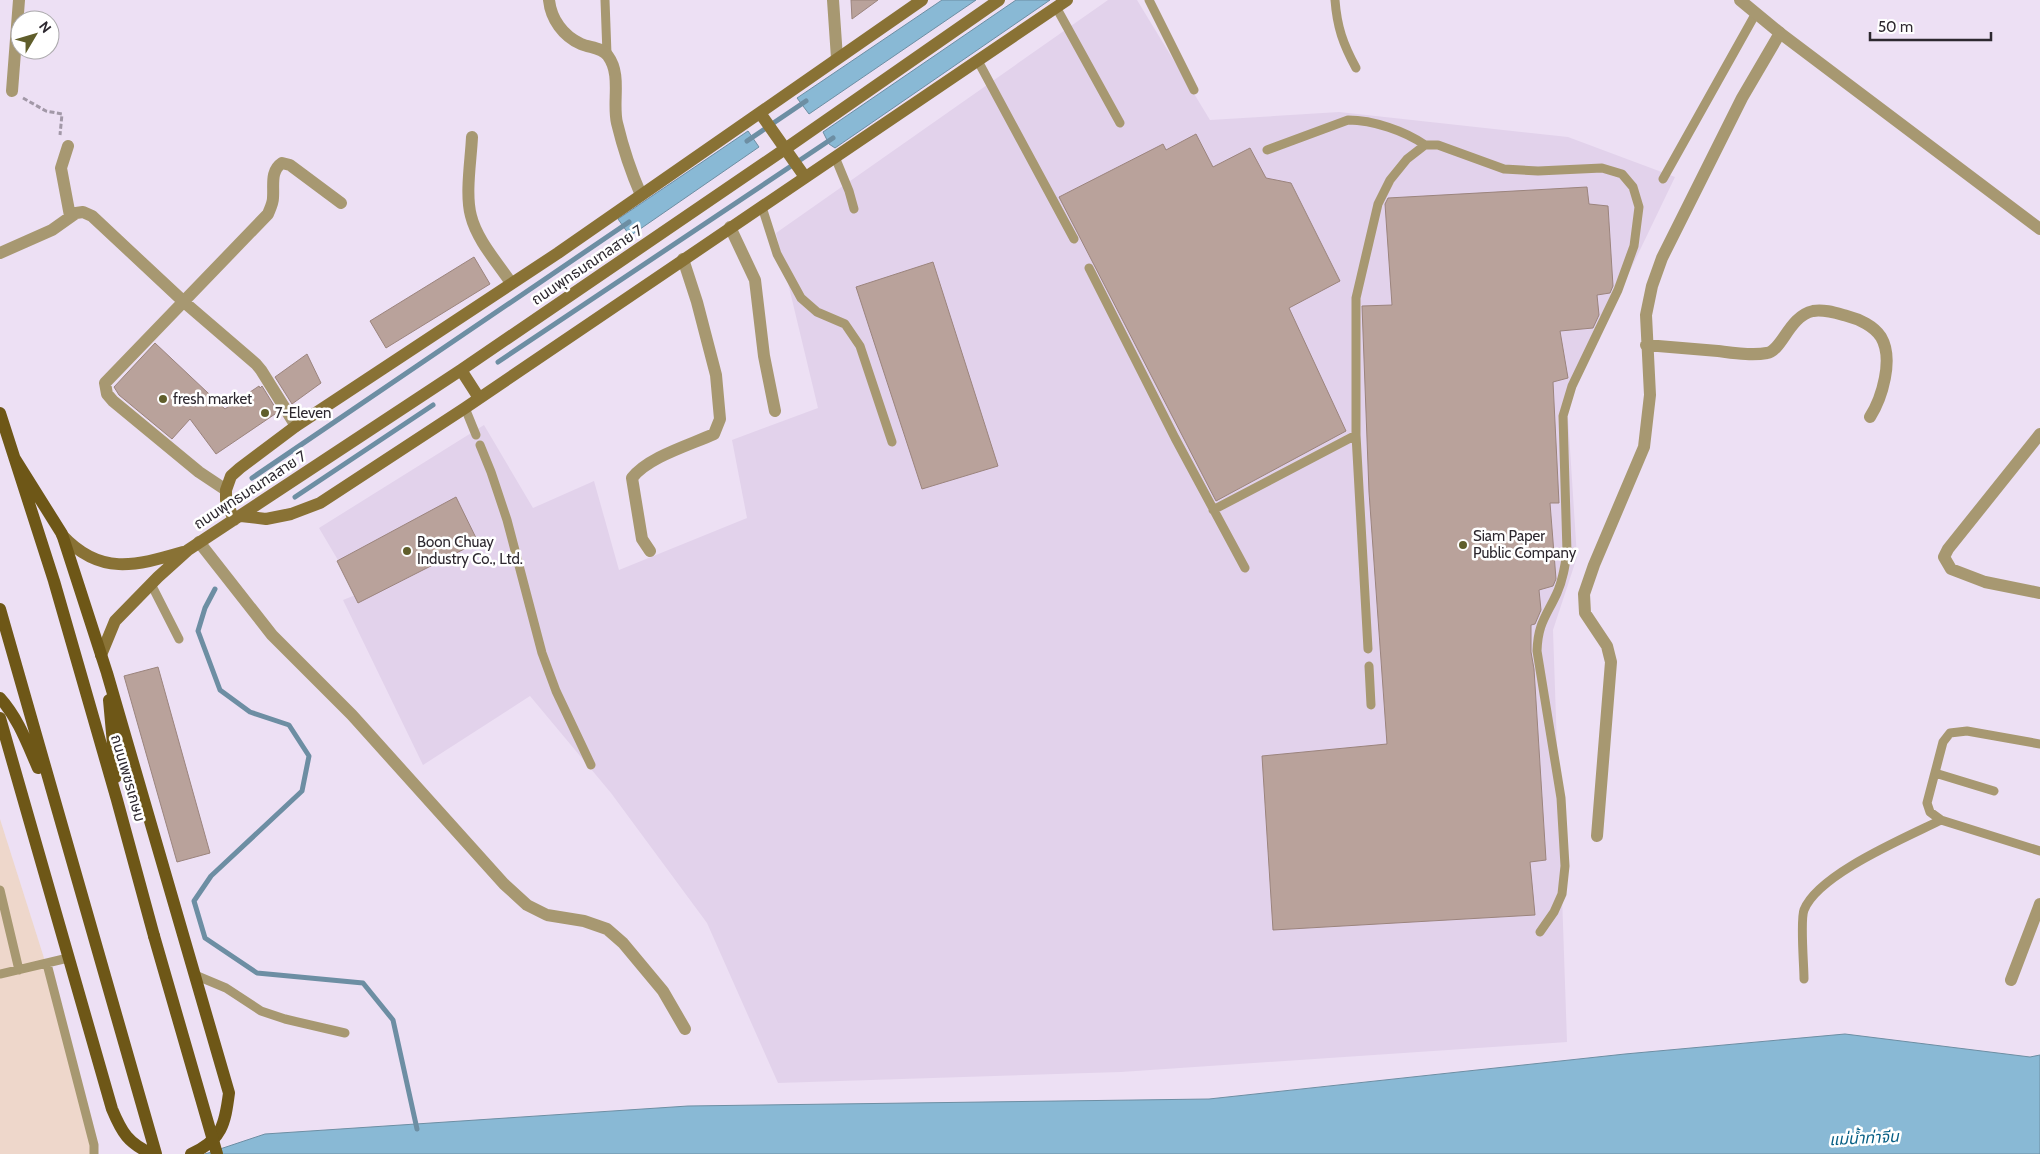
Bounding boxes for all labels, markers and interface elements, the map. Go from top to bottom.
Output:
north arrow [10,10,60,60]
scale bar [1870,10,1991,42]
text: N [35,18,55,36]
text: 50 m [1878,18,1913,36]
street label: ถนนพุทธมณฑลสาย 7 [528,221,646,309]
place label: fresh market [173,390,252,408]
marker: fresh market [157,393,169,405]
place label: 7-Eleven [275,404,331,422]
marker: 7-Eleven [259,407,271,419]
street label: ถนนพุทธมณฑลสาย 7 [190,447,310,533]
place label: Siam Paper Public Company [1473,527,1577,562]
place label: Boon Chuay Industry Co., Ltd. [417,533,523,568]
marker: Siam Paper Public Company [1457,539,1469,551]
marker: Boon Chuay Industry Co., Ltd. [401,545,413,557]
street label: ถนนเพชรเกษม [107,732,149,824]
water label: แม่น้ำท่าจีน [1829,1125,1901,1149]

